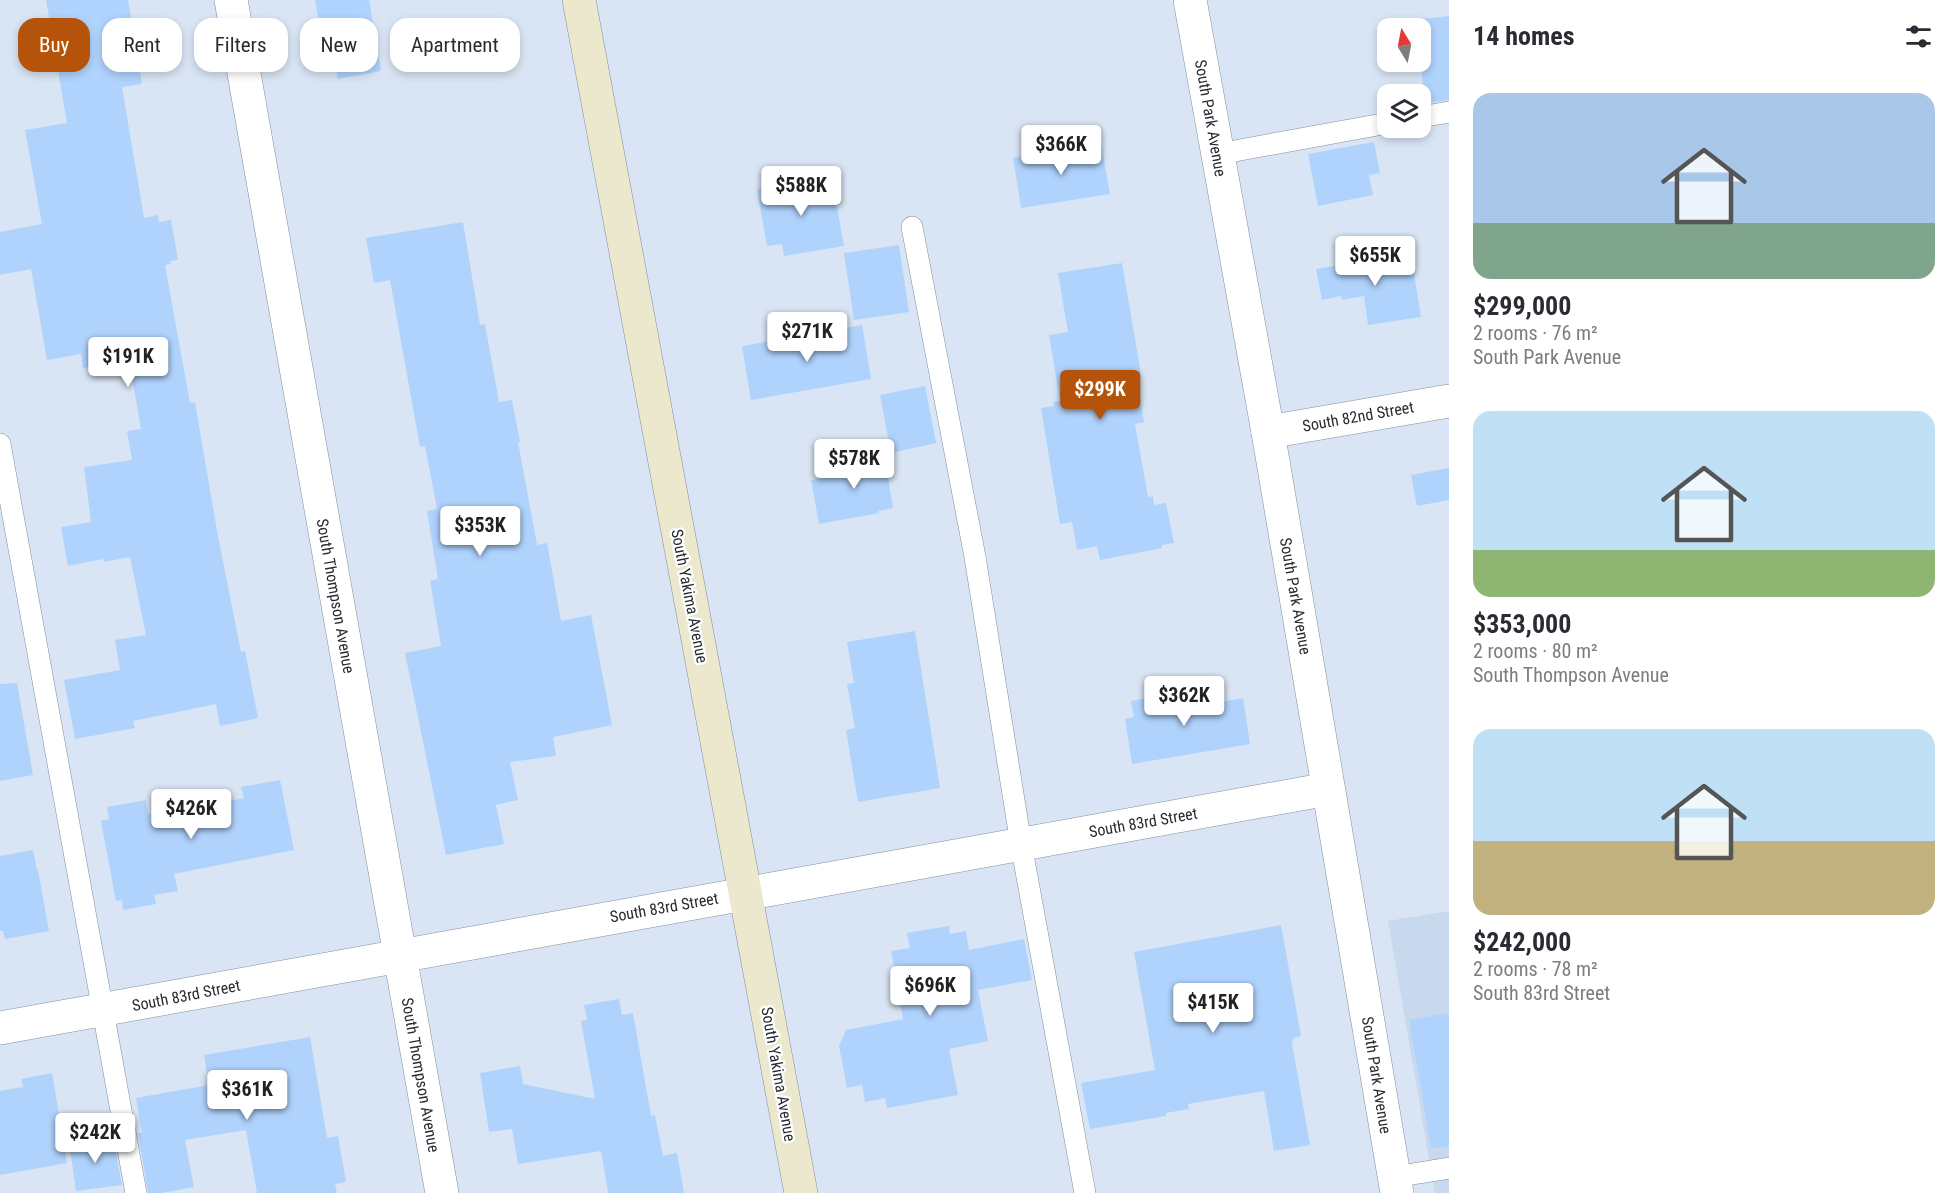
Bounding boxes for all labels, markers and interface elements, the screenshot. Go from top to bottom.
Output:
chip: Buy [18,18,90,72]
chip: Rent [102,18,182,72]
chip: Filters [194,18,288,72]
chip: New [300,18,378,72]
chip: Apartment [390,18,520,72]
north arrow [1377,18,1431,72]
map controls [1377,18,1431,138]
icon: filters [1902,20,1935,53]
text: 14 homes [1473,21,1575,51]
street label: South Park Avenue [1191,58,1230,178]
button: layers [1377,84,1431,138]
pin: $366K [1019,125,1103,176]
text: $366K [1035,132,1087,156]
icon: home [1650,132,1758,240]
pin: $588K [759,166,843,217]
text: $588K [775,173,827,197]
pin: $655K [1333,236,1417,287]
text: $655K [1349,243,1401,267]
text: $299,000 [1473,291,1571,321]
pin: $271K [765,312,849,363]
text: $271K [781,319,833,343]
text: 2 rooms · 76 m² [1473,321,1598,345]
pin: $191K [86,337,170,388]
text: $191K [102,344,154,368]
text: South Park Avenue [1473,345,1621,369]
pin: $299K [1058,370,1142,421]
text: $299K [1074,377,1126,401]
street label: South 82nd Street [1301,397,1416,436]
pin: $578K [812,439,896,490]
text: $578K [828,446,880,470]
icon: home [1650,450,1758,558]
pin: $353K [438,506,522,557]
text: $353K [454,513,506,537]
street label: South Thompson Avenue [313,517,358,675]
street label: South Yakima Avenue [667,528,712,665]
street label: South Park Avenue [1276,536,1315,656]
text: $353,000 [1473,609,1571,639]
text: 2 rooms · 80 m² [1473,639,1598,663]
text: South Thompson Avenue [1473,663,1669,687]
pin: $362K [1142,676,1226,727]
text: $362K [1158,683,1210,707]
icon: home [1650,768,1758,876]
pin: $426K [149,789,233,840]
text: $426K [165,796,217,820]
street label: South 83rd Street [1087,804,1199,841]
street label: South 83rd Street [608,889,720,926]
text: $242,000 [1473,927,1571,957]
text: 2 rooms · 78 m² [1473,957,1598,981]
pin: $696K [888,966,972,1017]
text: $696K [904,973,956,997]
street label: South 83rd Street [130,976,242,1015]
text: South 83rd Street [1473,981,1610,1005]
pin: $415K [1171,983,1255,1034]
text: $415K [1187,990,1239,1014]
street label: South Thompson Avenue [398,996,443,1154]
street label: South Yakima Avenue [757,1005,800,1143]
street label: South Park Avenue [1358,1015,1395,1135]
pin: $361K [205,1070,289,1121]
text: $361K [221,1077,273,1101]
pin: $242K [53,1113,137,1164]
text: $242K [69,1120,121,1144]

